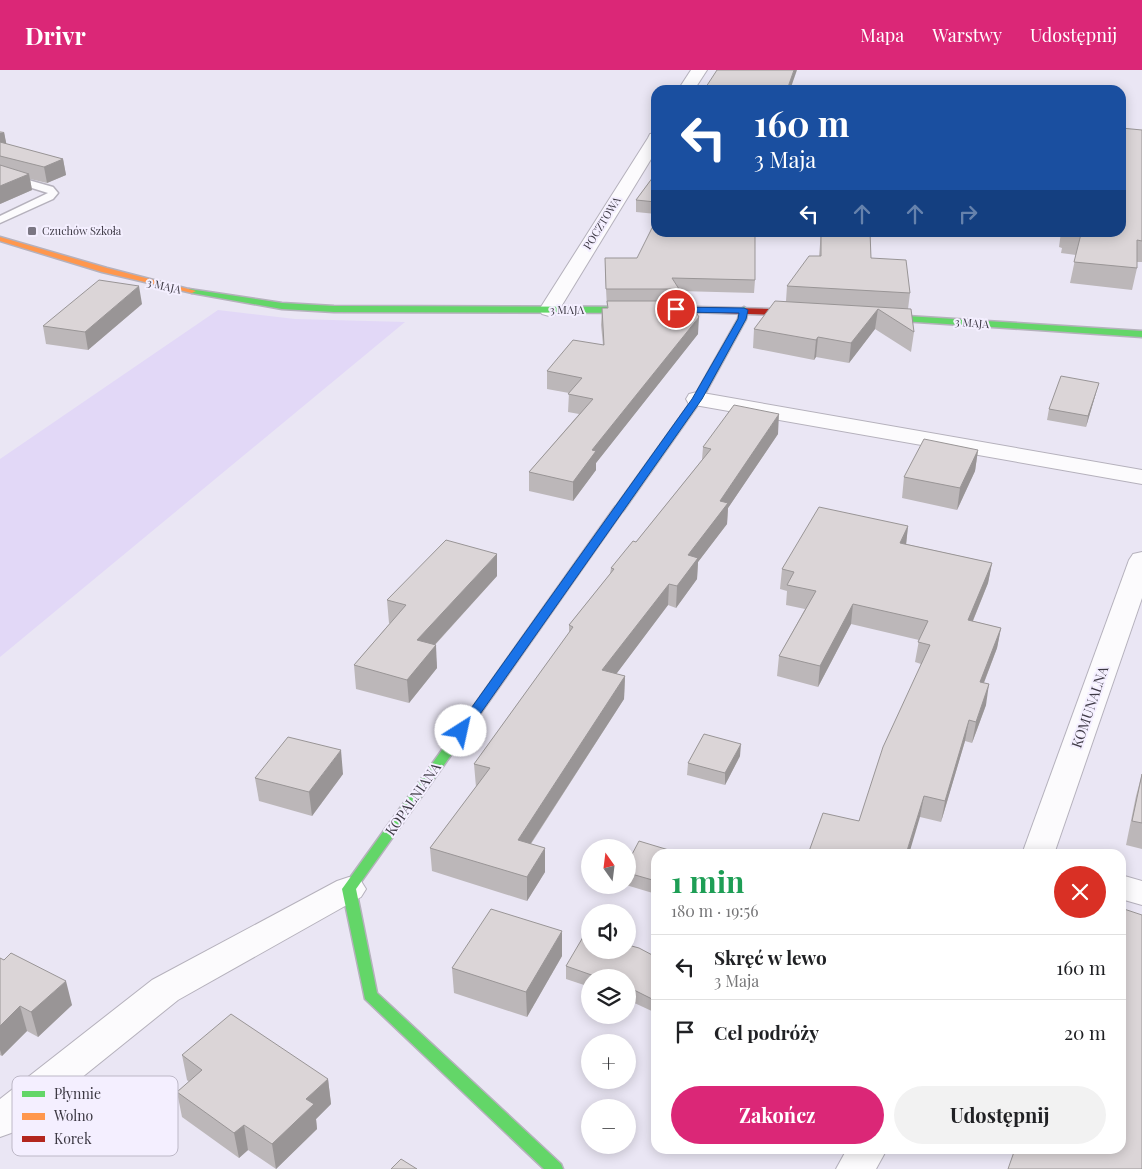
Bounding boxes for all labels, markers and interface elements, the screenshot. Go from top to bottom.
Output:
text: Drivr [25,19,86,51]
text: Mapa [860,23,904,47]
text: Warstwy [932,23,1002,47]
text: Udostępnij [1030,23,1117,47]
text: 160 m [754,99,849,146]
icon: left [671,105,736,170]
text: 3 Maja [754,144,816,174]
street label: POCZTOWA [579,193,624,252]
icon: left [795,200,823,228]
icon: ahead [848,200,876,228]
icon: ahead [901,200,929,228]
icon: right [954,200,982,228]
place label: Czuchów Szkoła [42,223,122,238]
marker: Czuchów Szkoła [26,225,38,237]
street label: 3 MAJA [146,274,183,297]
pin [655,288,697,330]
icon: arrive [662,295,690,323]
street label: 3 MAJA [550,302,584,317]
street label: 3 MAJA [954,314,990,331]
street label: KOMUNALNA [1067,663,1113,750]
position arrow [434,704,486,756]
street label: KOPALNIANA [380,758,445,839]
north arrow [581,839,636,894]
map controls [581,839,636,1154]
text: 1 min [671,861,745,901]
button: close [1054,866,1106,918]
text: 180 m · 19:56 [671,900,758,921]
button: sound [581,904,636,959]
text: Skręć w lewo [714,944,827,970]
icon: left [671,953,699,981]
text: 160 m [1056,954,1106,980]
button: layers [581,969,636,1024]
text: 3 Maja [714,970,759,991]
icon: arrive [671,1018,699,1046]
text: Cel podróży [714,1019,819,1045]
text: 20 m [1064,1019,1106,1045]
button: + [581,1034,636,1089]
legend [12,1076,178,1156]
text: Płynnie [54,1084,101,1103]
button: Zakończ [671,1086,884,1144]
button: Udostępnij [894,1086,1106,1144]
button: − [581,1099,636,1154]
text: Wolno [53,1106,94,1125]
text: Korek [54,1129,92,1148]

